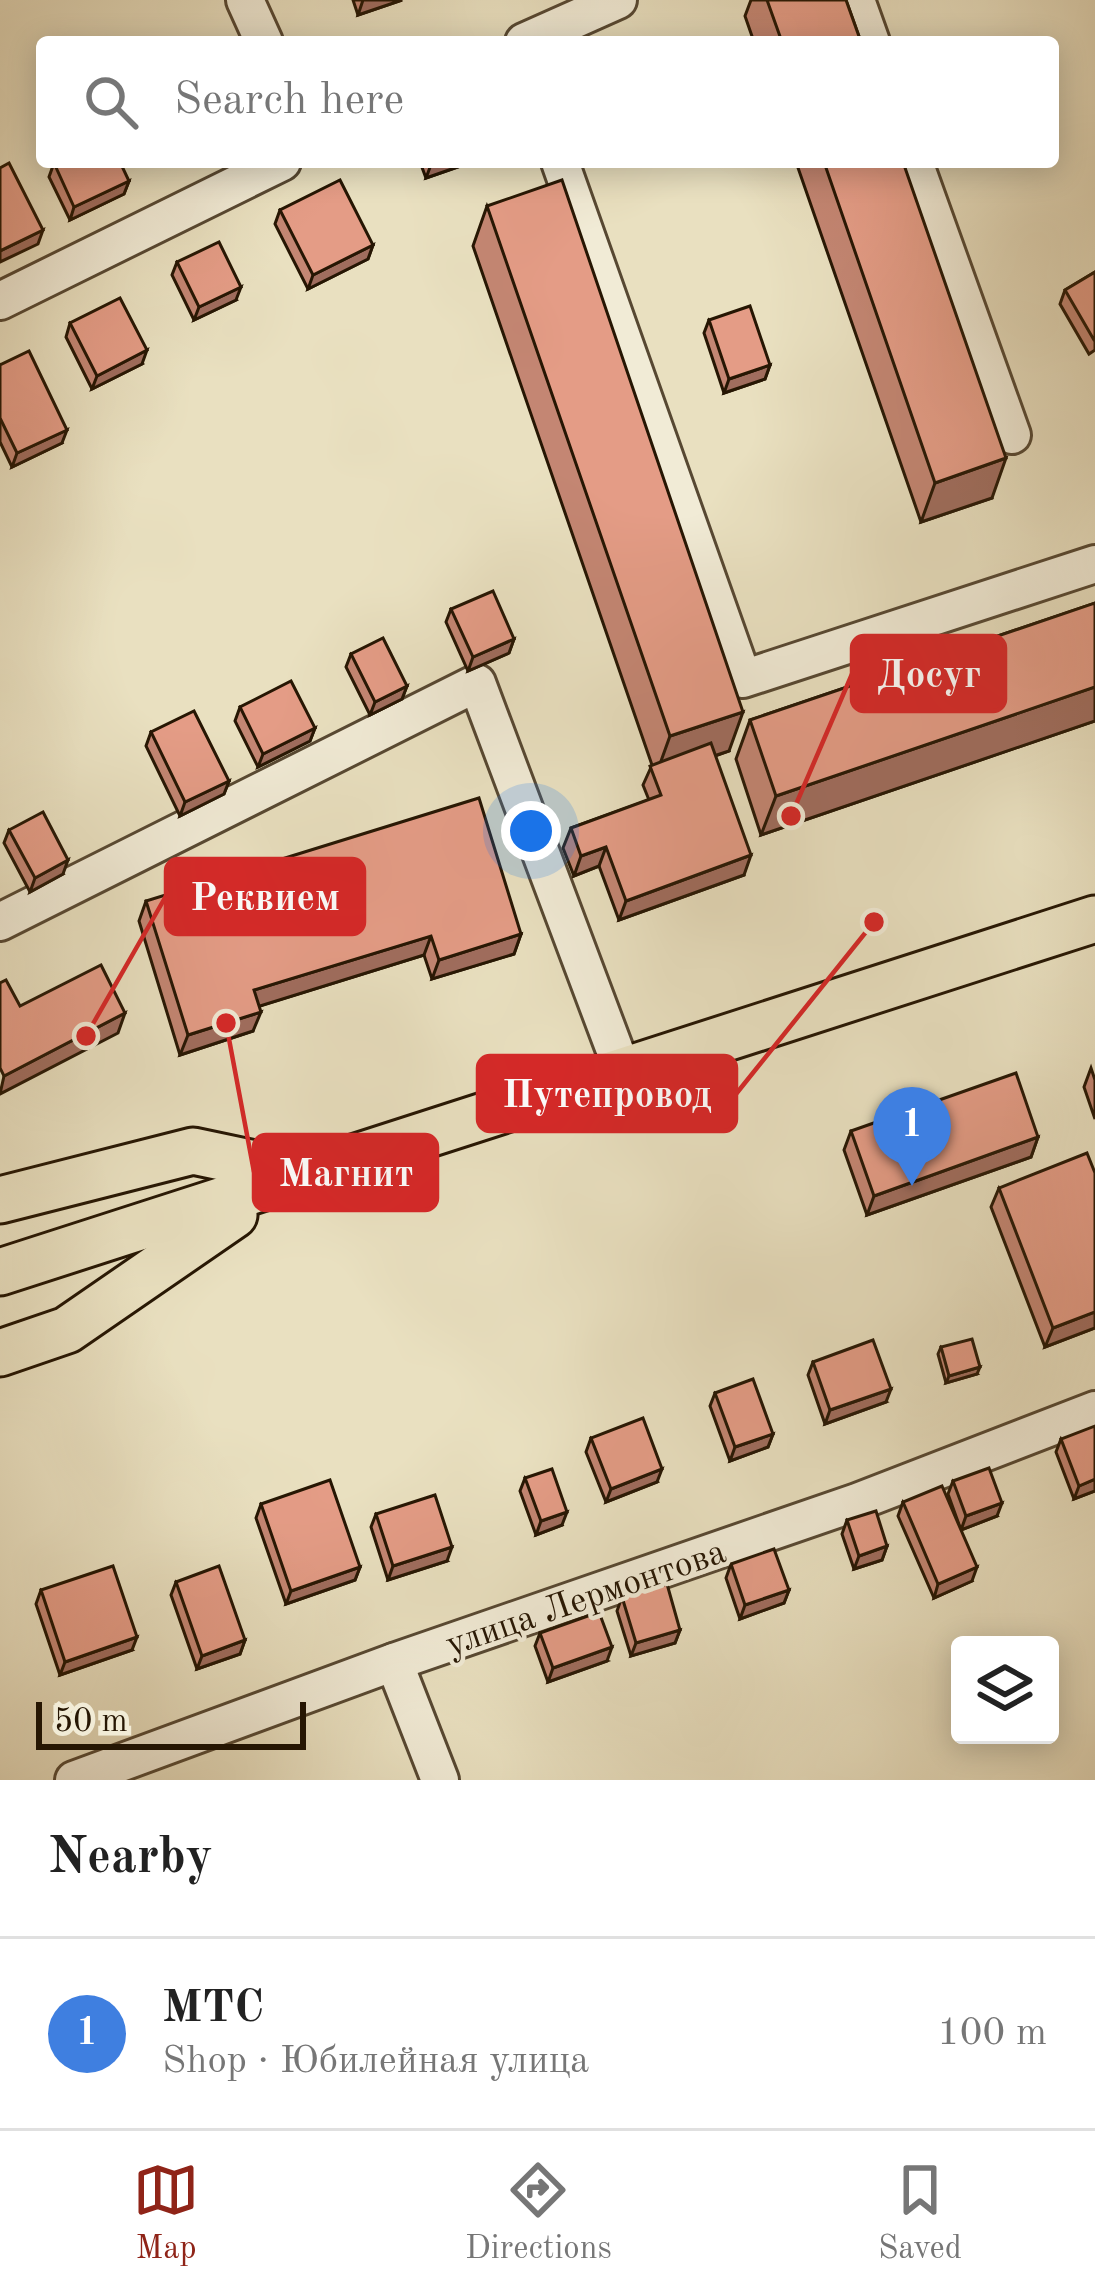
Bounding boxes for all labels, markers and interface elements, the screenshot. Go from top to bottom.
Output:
search box [36,36,1059,168]
icon: search [78,69,144,135]
text: Search here [174,79,404,124]
callout: Досуг [852,636,1005,711]
text: Досуг [877,657,981,696]
your location [501,801,561,861]
callout: Реквием [166,859,364,934]
text: Реквием [190,880,340,919]
callout: Путепровод [478,1056,736,1131]
text: Путепровод [502,1077,712,1116]
pin: 1 [873,1087,951,1186]
callout: Магнит [254,1135,437,1210]
text: Магнит [278,1156,414,1195]
street label: улица Лермонтова [442,1535,731,1665]
map controls [951,1636,1059,1744]
button: layers [951,1636,1059,1744]
scale bar [36,1696,306,1749]
text: 50 m [54,1706,128,1739]
text: Nearby [48,1833,213,1884]
text: МТС [162,1987,264,2032]
text: 1 [76,2014,98,2053]
text: 100 m [937,2014,1047,2053]
text: Shop · Юбилейная улица [162,2042,589,2081]
tab: Map [133,2157,199,2270]
tab: Directions [465,2157,612,2270]
tab: Saved [878,2157,962,2270]

